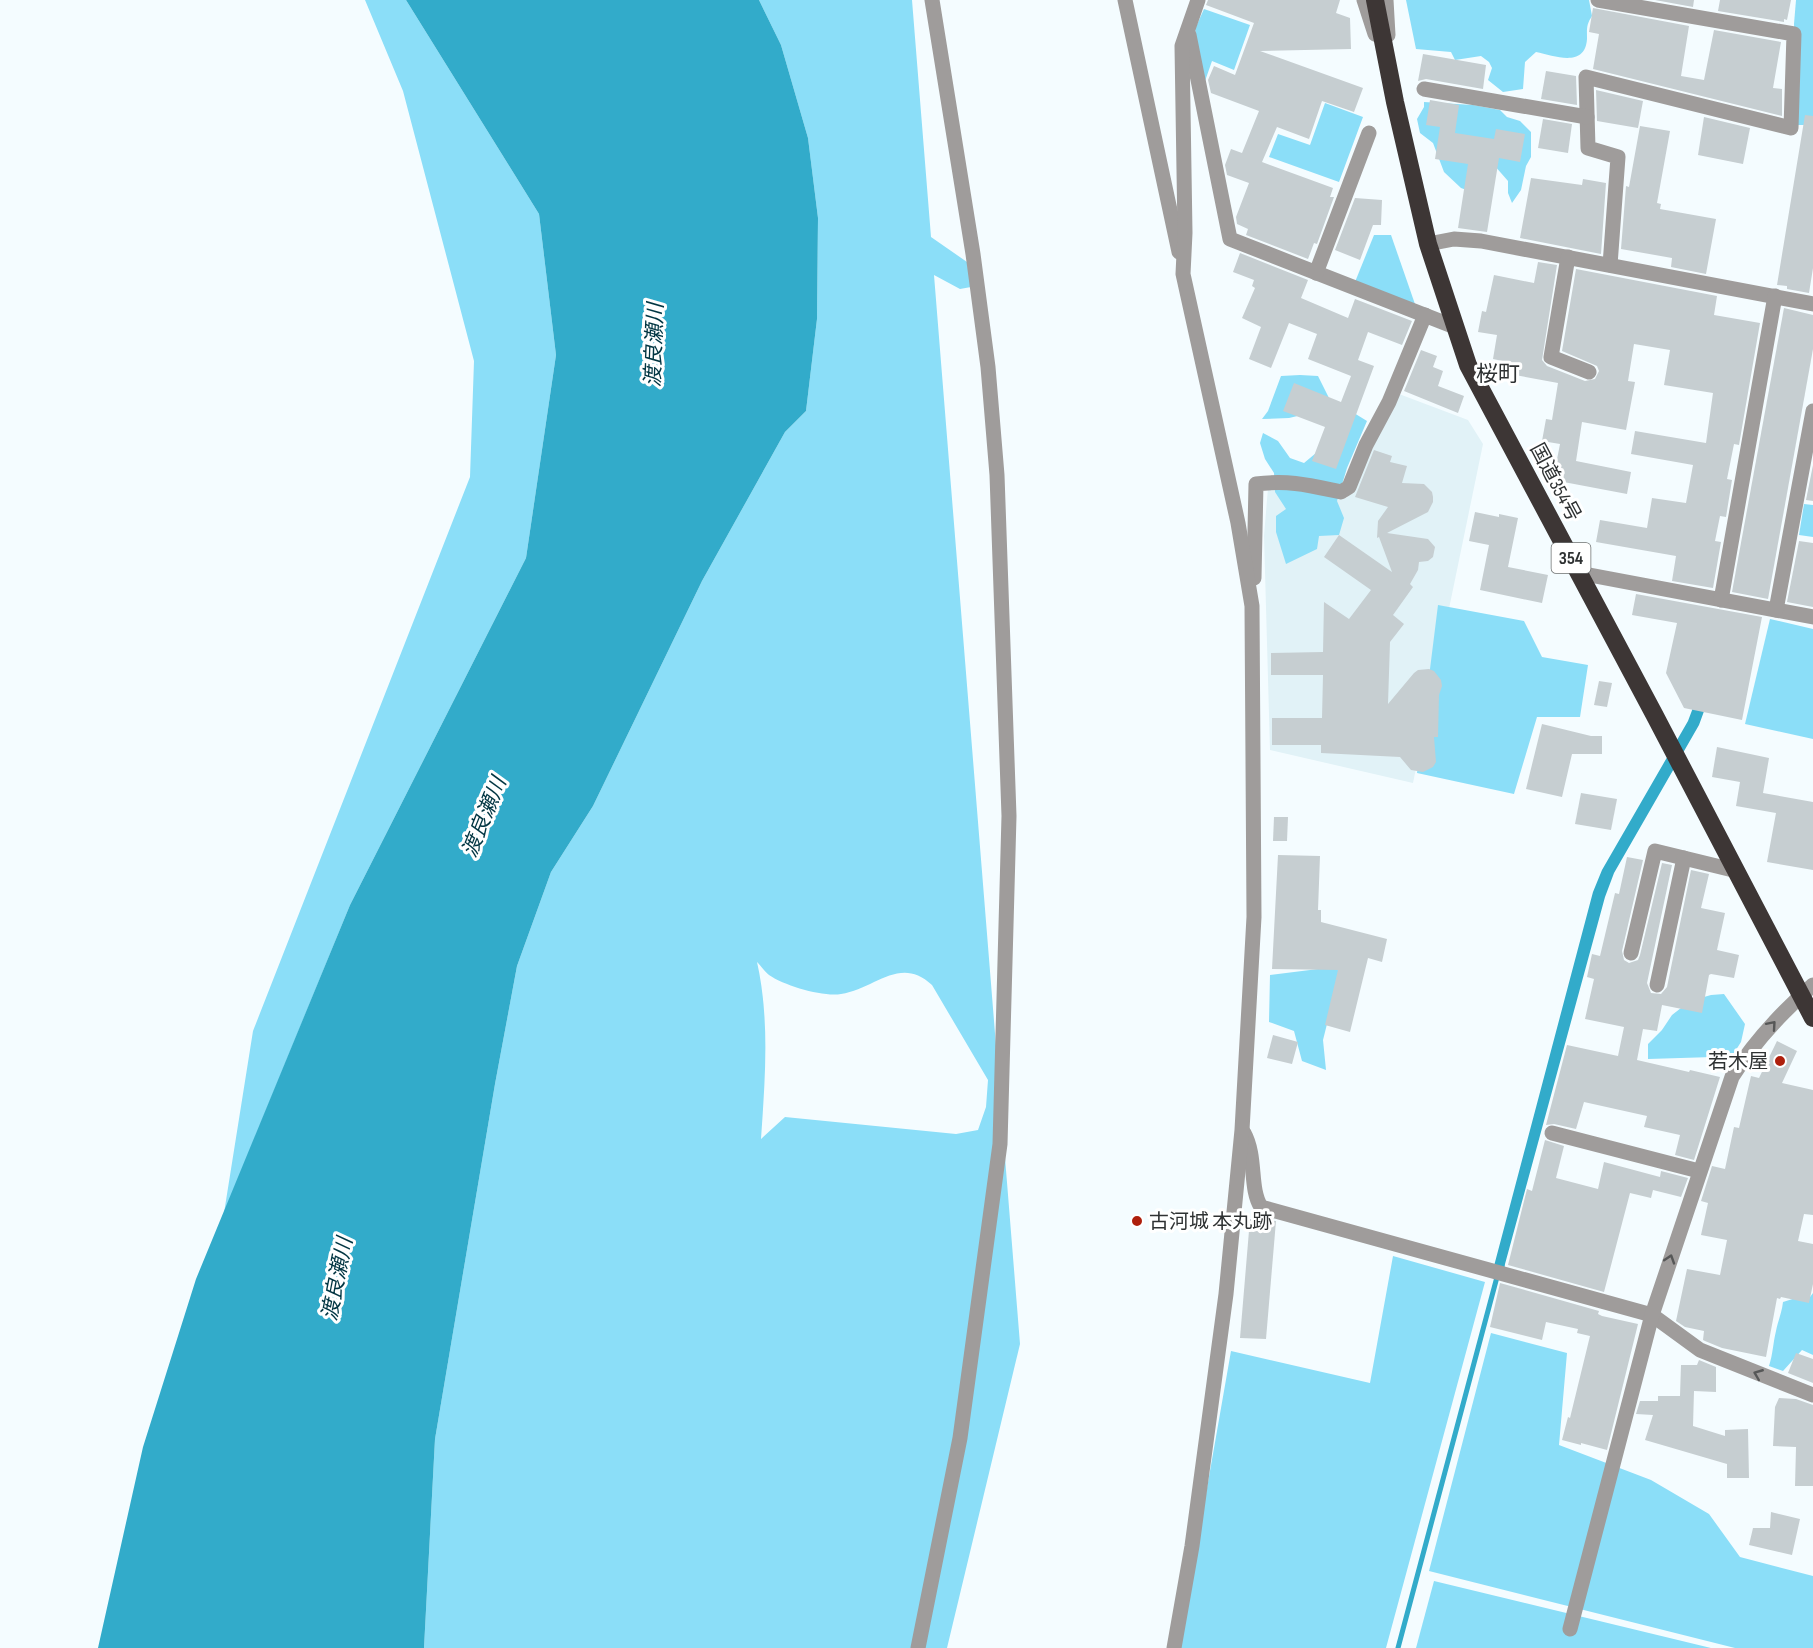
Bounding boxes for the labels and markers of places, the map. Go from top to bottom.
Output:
place label: 若木屋 [1708,1050,1768,1074]
marker: 若木屋 [1773,1054,1787,1068]
place label: 古河城 本丸跡 [1149,1210,1272,1234]
marker: 古河城 本丸跡 [1130,1214,1144,1228]

